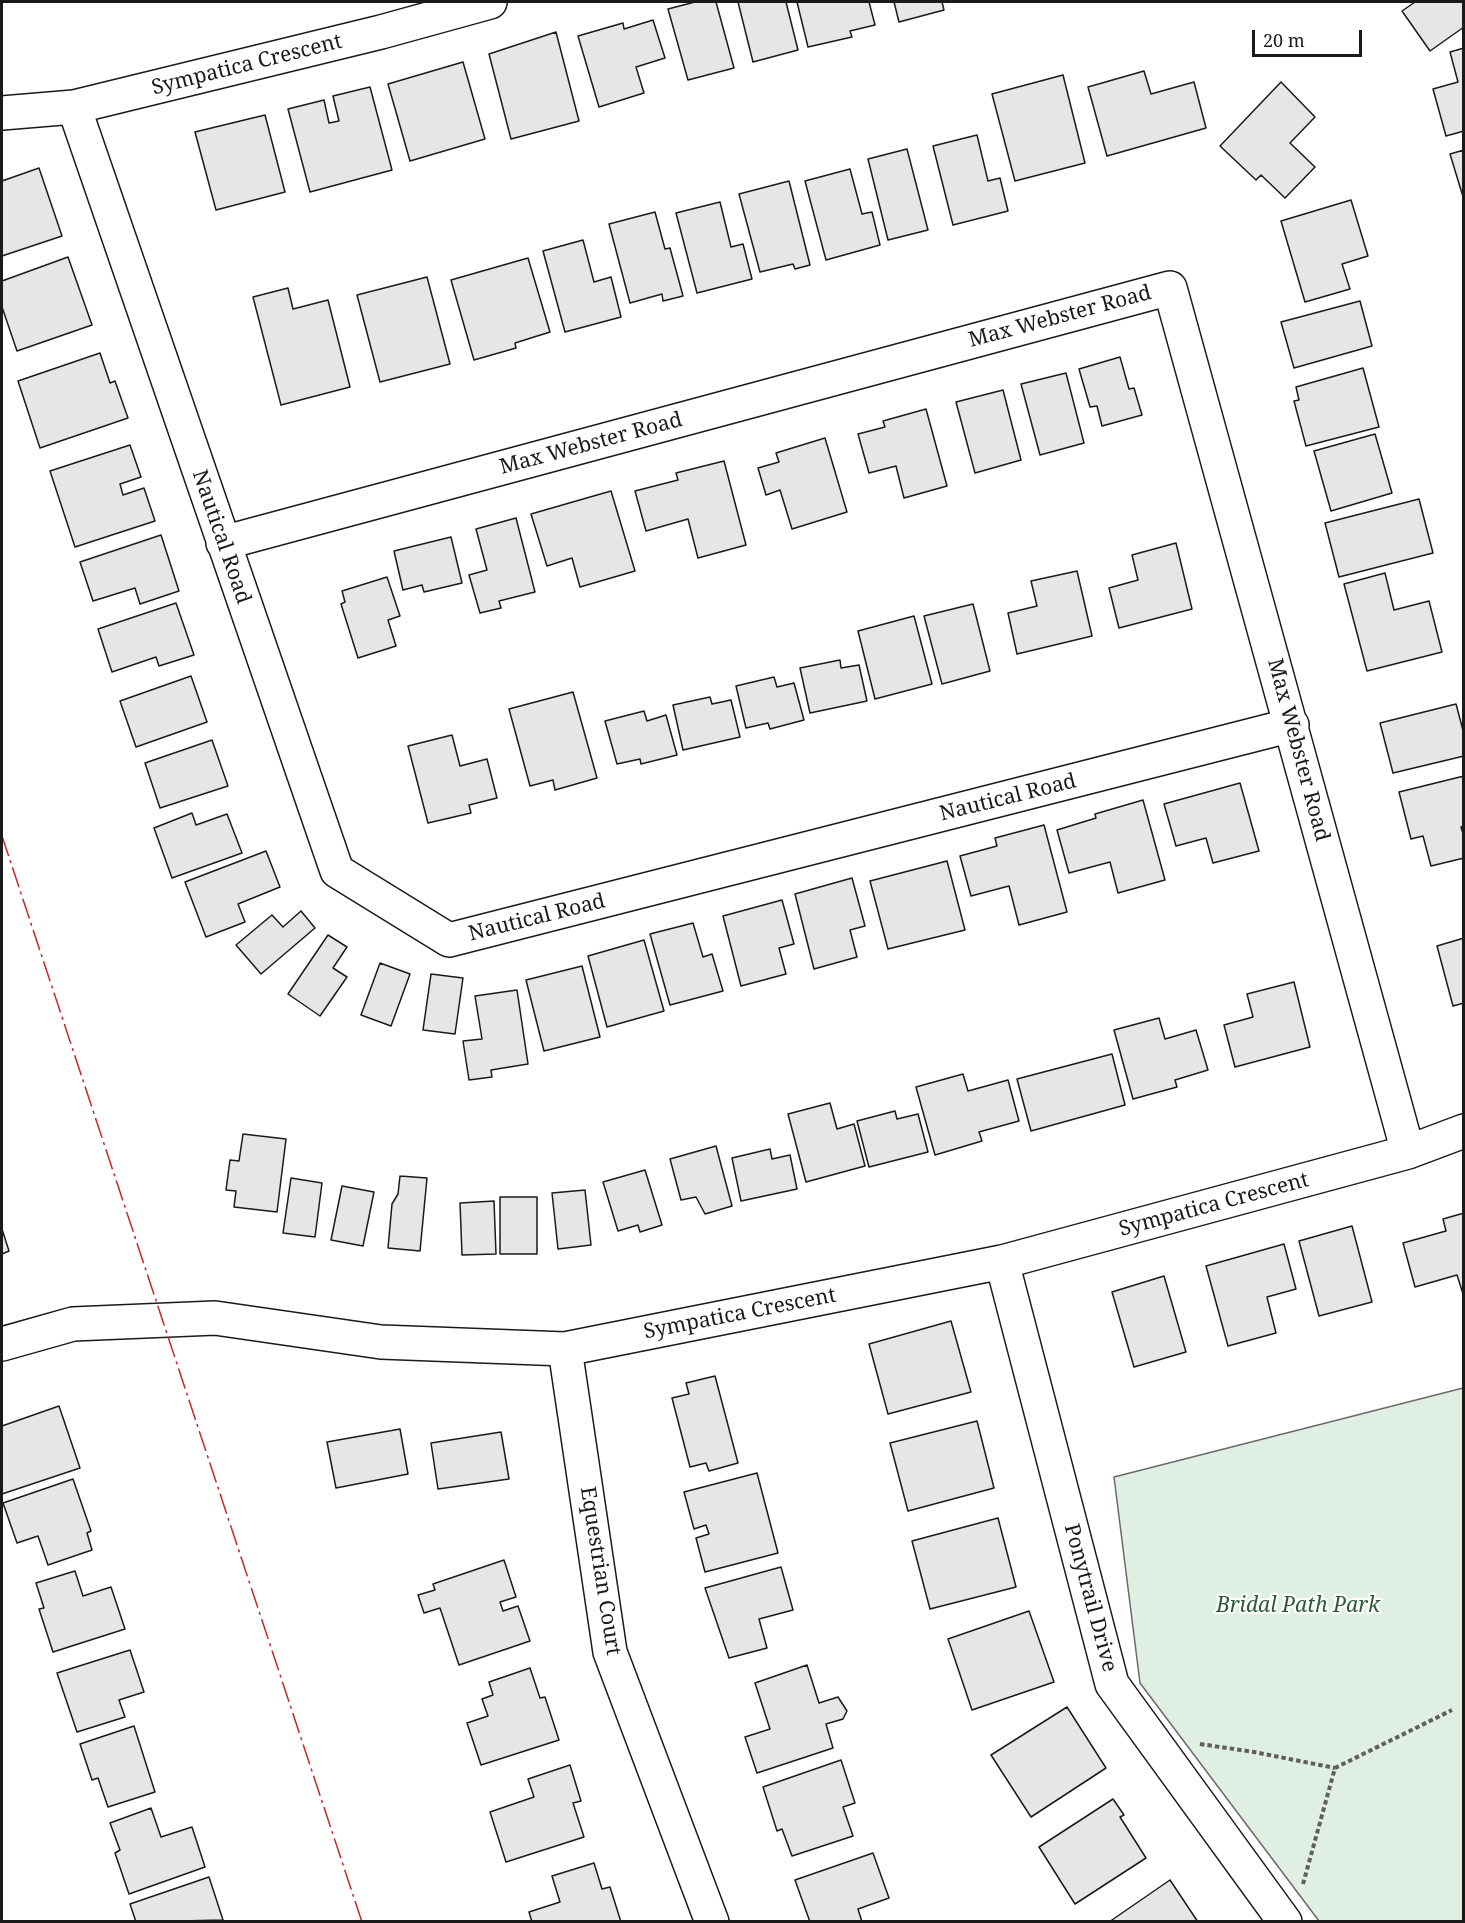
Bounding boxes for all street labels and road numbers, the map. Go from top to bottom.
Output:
street label: Sympatica Crescent [149,29,345,101]
street label: Max Webster Road [966,280,1154,354]
street label: Max Webster Road [497,407,685,481]
street label: Nautical Road [186,467,256,607]
street label: Max Webster Road [1261,656,1335,844]
street label: Nautical Road [937,769,1079,827]
street label: Nautical Road [466,889,608,947]
street label: Sympatica Crescent [1116,1168,1312,1242]
street label: Sympatica Crescent [642,1283,838,1345]
street label: Equestrian Court [574,1485,626,1657]
street label: Ponytrail Drive [1058,1521,1122,1675]

